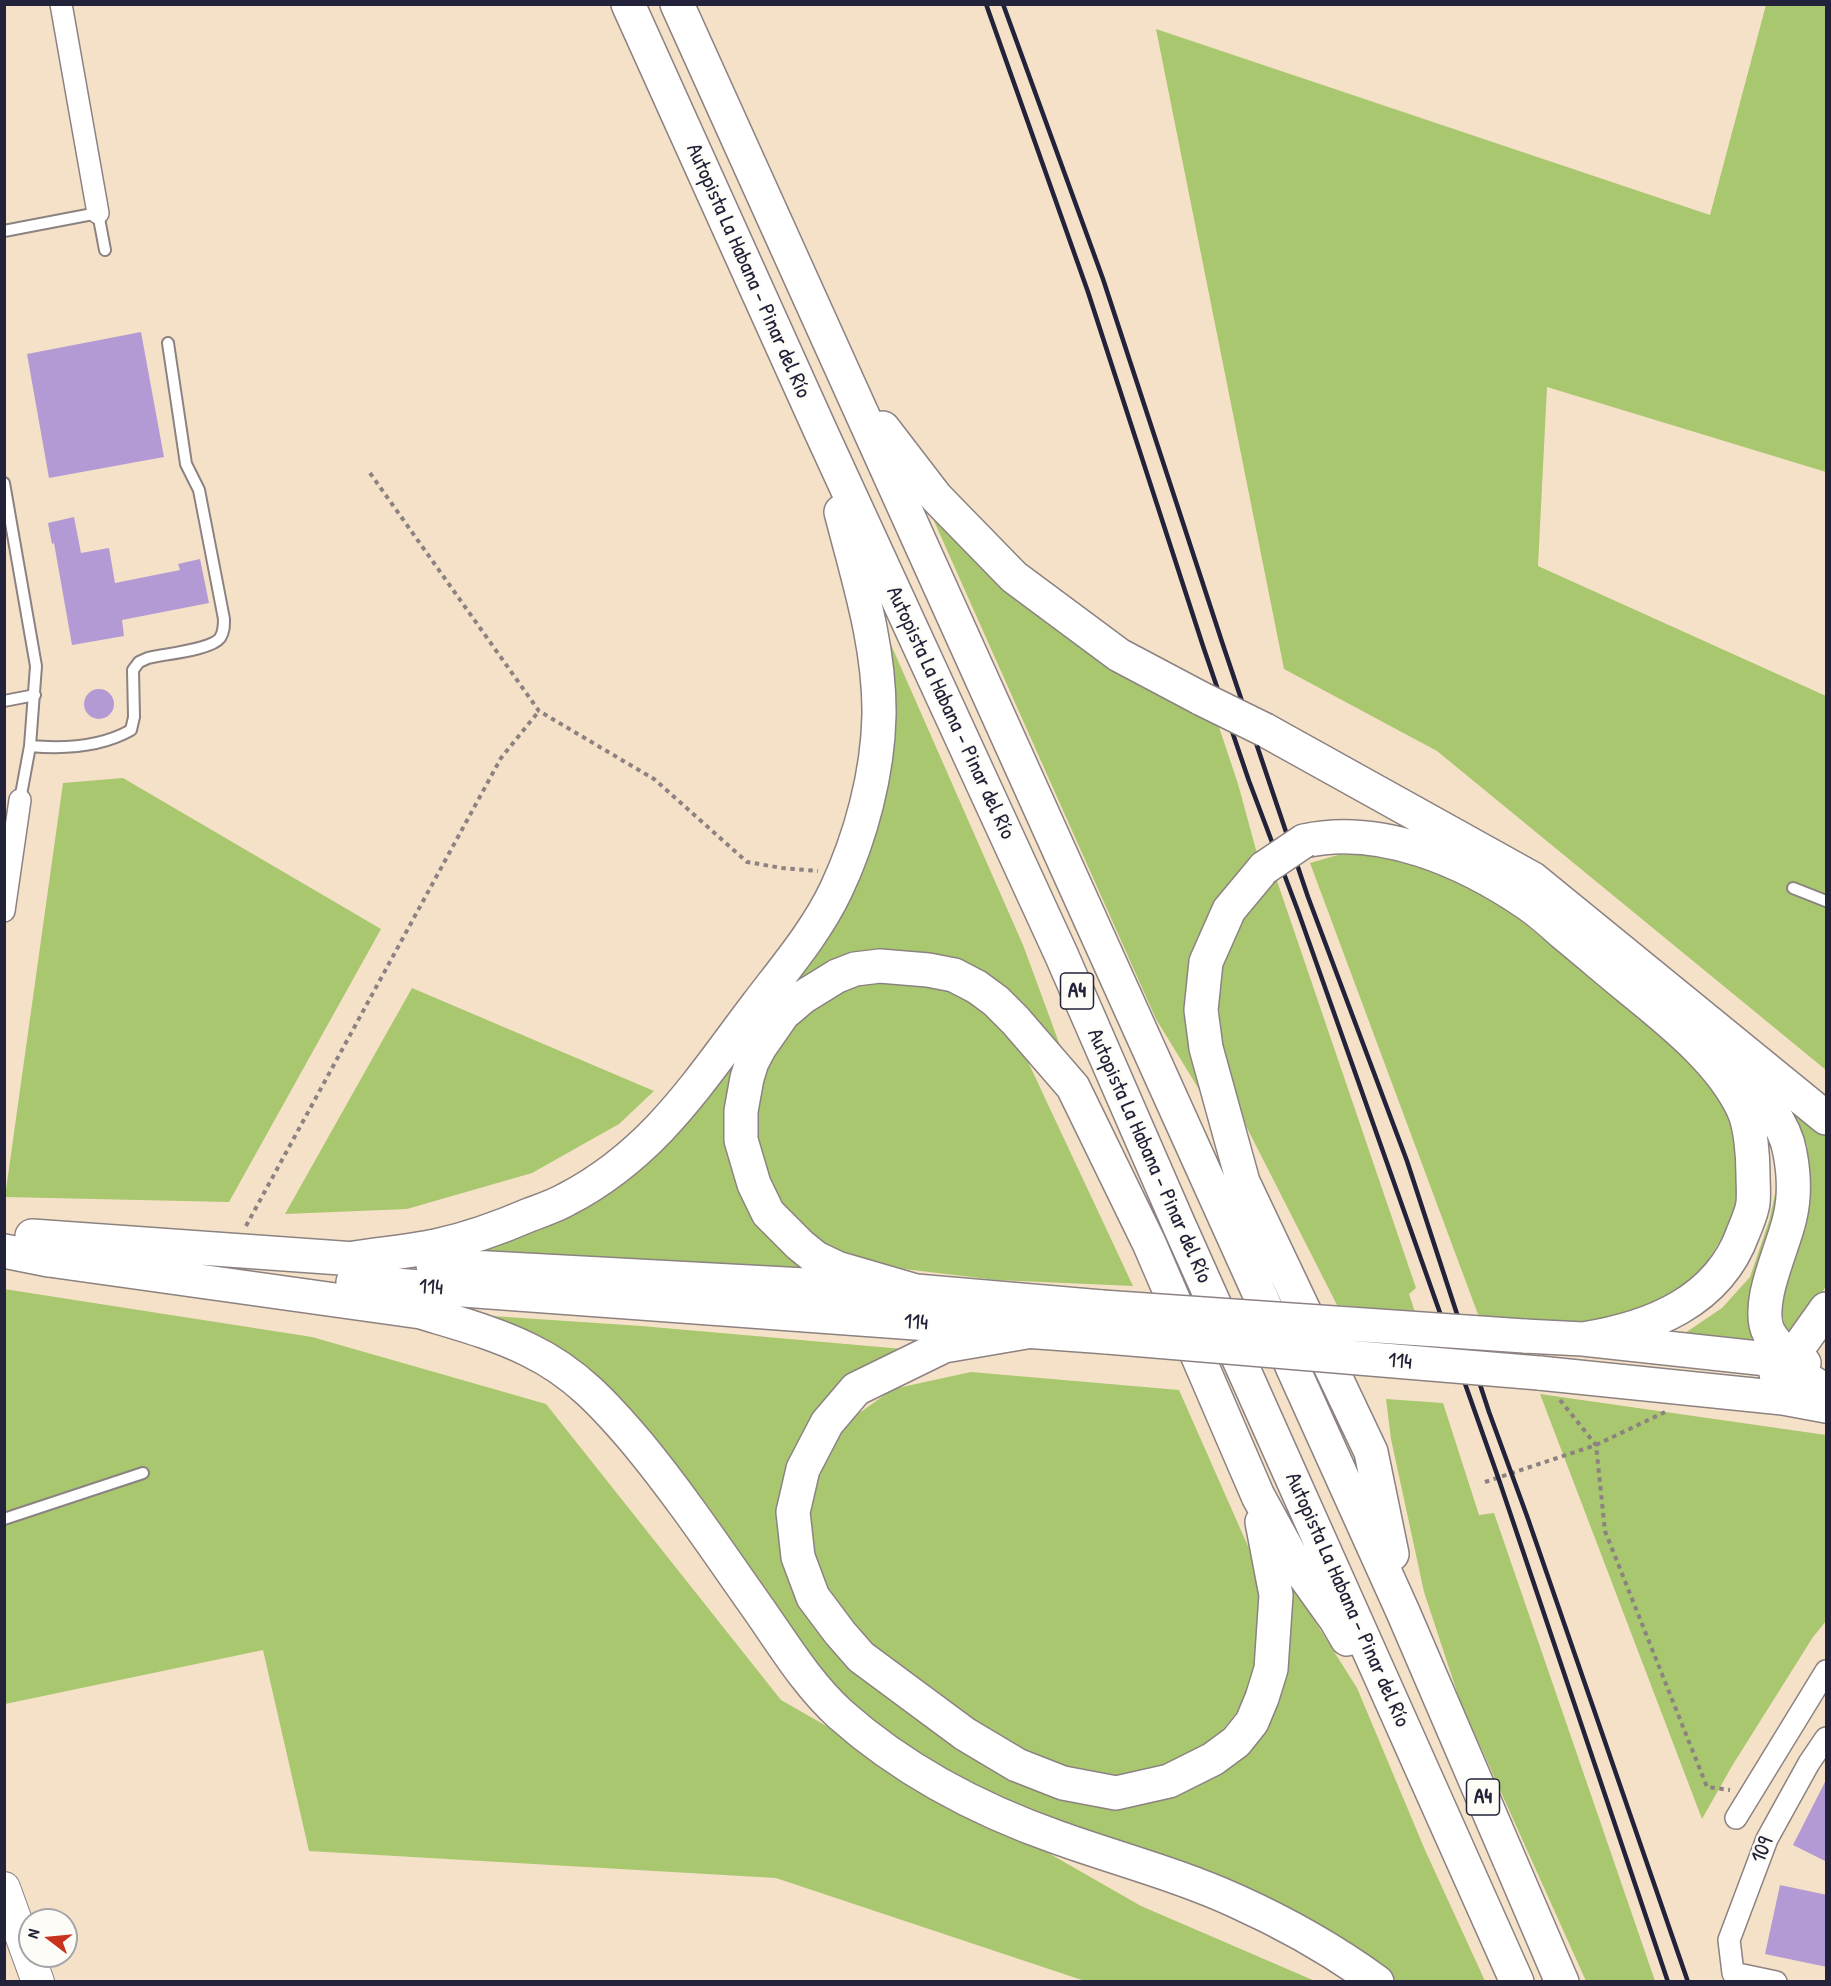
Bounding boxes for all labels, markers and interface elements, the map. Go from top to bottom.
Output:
street label: Autopista La Habana - Pinar del Río [680,140,816,402]
street label: Autopista La Habana - Pinar del Río [880,582,1020,844]
road number: A4 [1060,973,1094,1009]
street label: Autopista La Habana - Pinar del Río [1081,1025,1217,1287]
street label: 114 [418,1274,444,1302]
street label: 114 [903,1309,929,1337]
street label: 114 [1387,1348,1413,1376]
street label: Autopista La Habana - Pinar del Río [1279,1469,1415,1731]
road number: A4 [1466,1779,1500,1815]
street label: 109 [1746,1833,1780,1867]
north arrow [18,1908,78,1968]
text: N [21,1926,44,1941]

